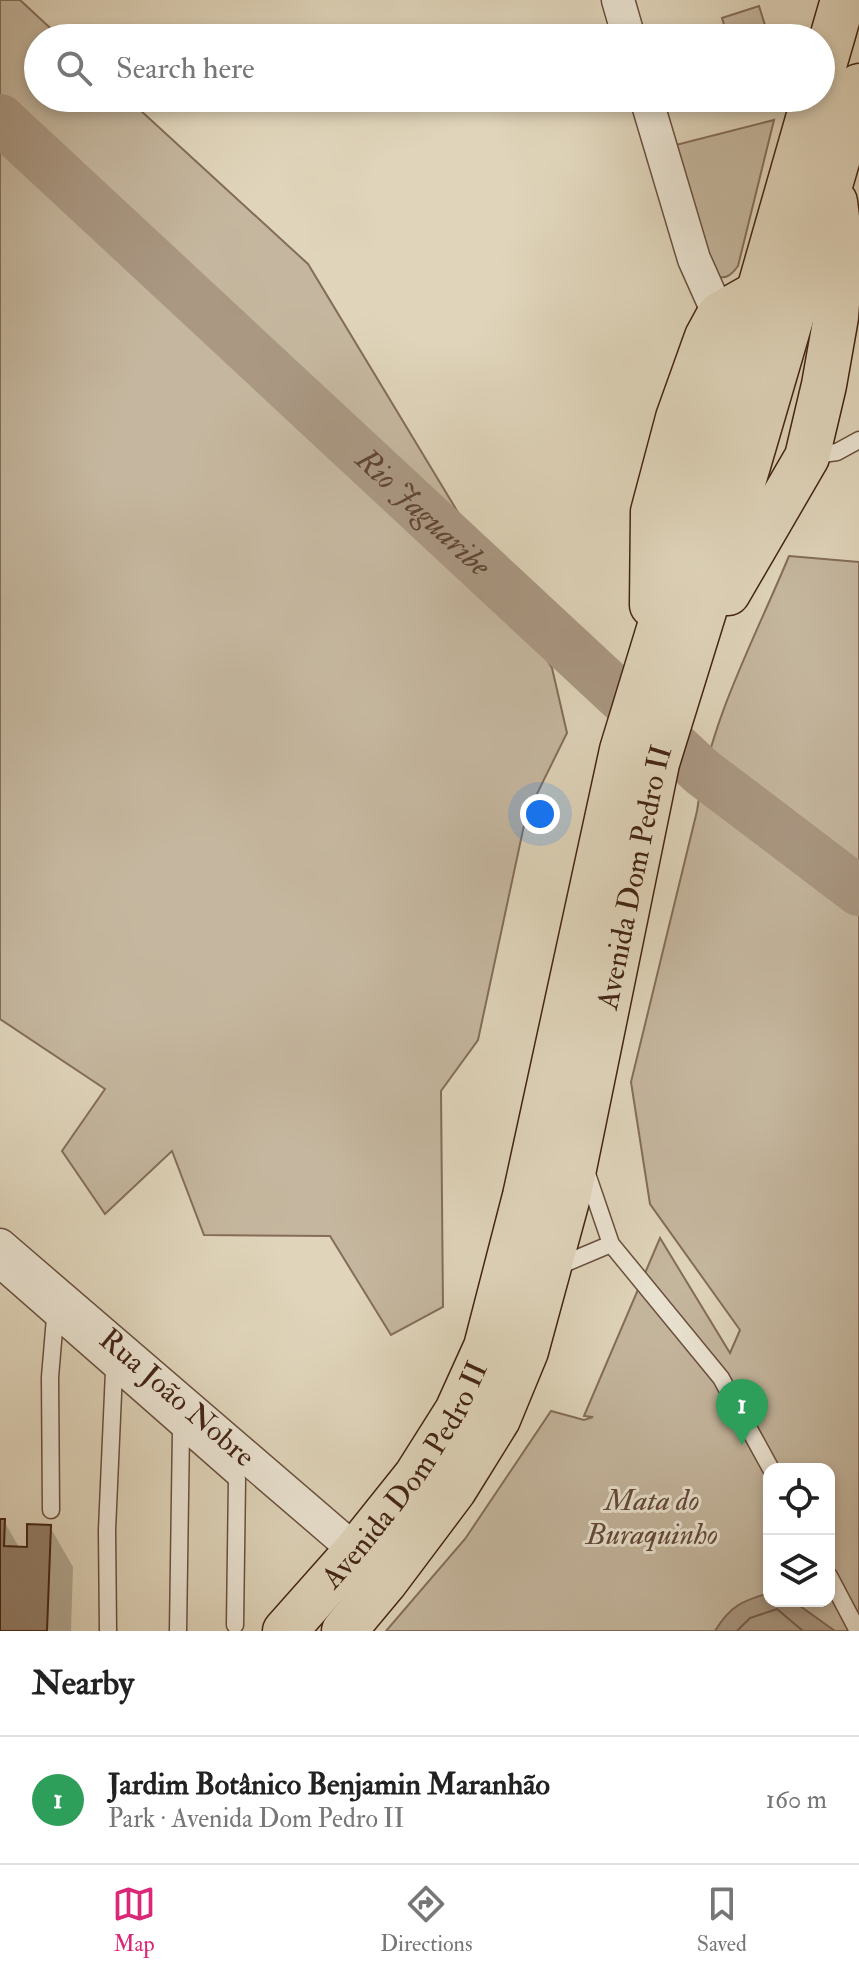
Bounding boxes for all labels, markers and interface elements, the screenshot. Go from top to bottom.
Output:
search box [24,24,835,112]
icon: search [52,46,96,90]
text: Search here [116,50,255,87]
water label: Rio Jaguaribe [346,439,499,586]
street label: Avenida Dom Pedro II [588,740,680,1014]
your location [520,794,560,834]
street label: Rua João Nobre [92,1320,263,1475]
street label: Avenida Dom Pedro II [313,1355,496,1597]
pin: 1 [716,1379,768,1445]
map controls [763,1463,835,1607]
button: locate [763,1463,835,1535]
park label: Mata do Buraquinho [584,1482,718,1553]
button: layers [763,1535,835,1607]
text: Nearby [32,1662,134,1705]
text: Jardim Botânico Benjamin Maranhão [108,1766,550,1803]
text: 1 [53,1784,63,1816]
text: 160 m [766,1784,827,1816]
text: Park · Avenida Dom Pedro II [108,1803,404,1835]
tab: Map [112,1882,156,1958]
tab: Directions [380,1882,473,1958]
tab: Saved [697,1882,747,1958]

